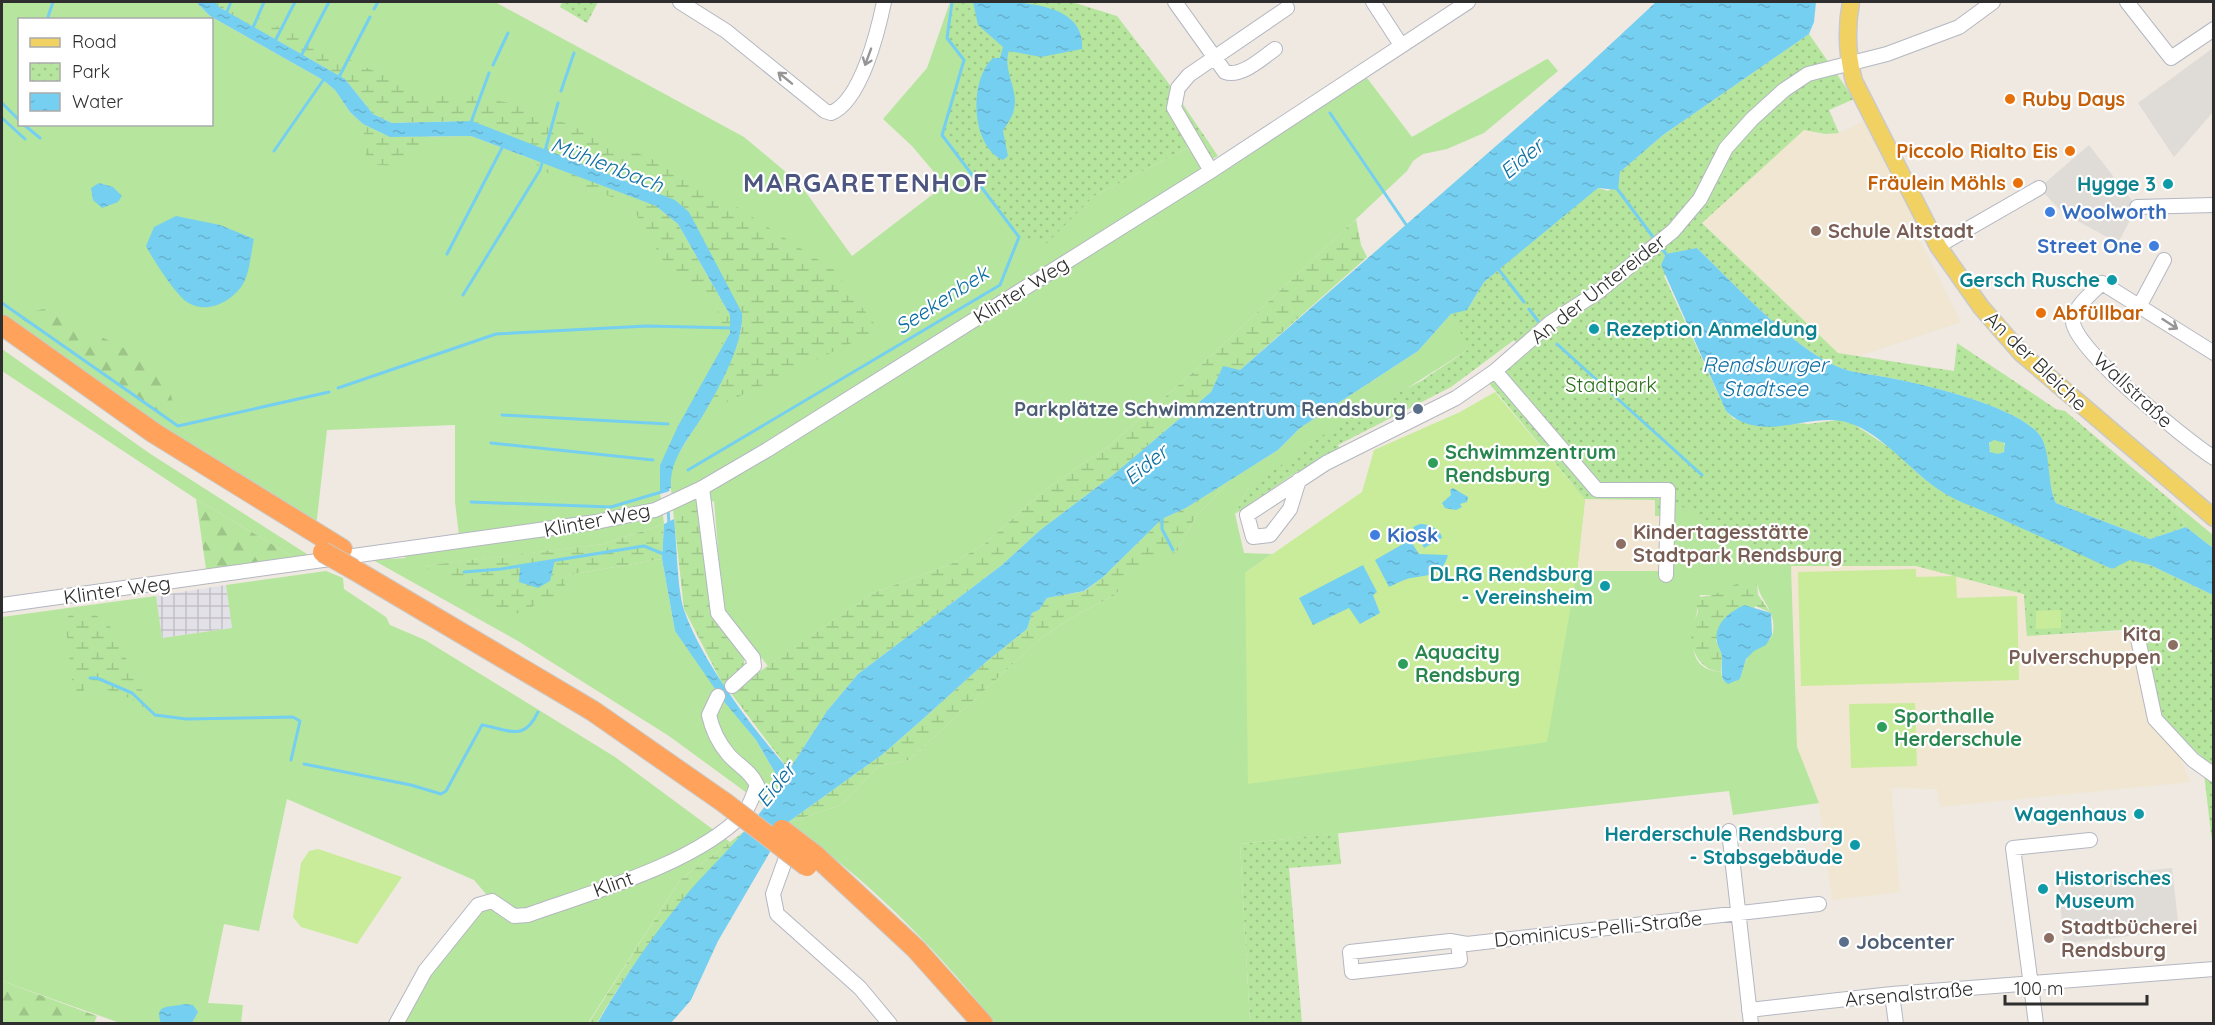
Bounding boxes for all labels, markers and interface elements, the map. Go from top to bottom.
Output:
legend [18,18,213,126]
text: Road [72,30,117,53]
one-way arrow [861,48,872,66]
text: Park [72,60,110,83]
one-way arrow [777,72,793,85]
place label: Ruby Days [2022,86,2125,111]
text: Water [72,90,123,113]
marker: Ruby Days [2003,92,2017,106]
water label: Mühlenbach [548,131,668,198]
water label: Eider [1494,131,1551,184]
place label: Piccolo Rialto Eis [1896,138,2058,163]
marker: Piccolo Rialto Eis [2063,144,2077,158]
district label: MARGARETENHOF [743,166,989,199]
place label: Fräulein Möhls [1868,170,2006,195]
place label: Hygge 3 [2077,171,2156,196]
marker: Fräulein Möhls [2011,176,2025,190]
marker: Hygge 3 [2161,177,2175,191]
place label: Woolworth [2062,199,2167,224]
marker: Woolworth [2043,205,2057,219]
place label: Schule Altstadt [1828,218,1974,243]
marker: Schule Altstadt [1809,224,1823,238]
street label: An der Untereider [1525,228,1670,349]
place label: Street One [2037,233,2142,258]
marker: Street One [2147,239,2161,253]
street label: Klinter Weg [968,250,1073,329]
water label: Seekenbek [890,258,995,339]
place label: Gersch Rusche [1959,267,2100,292]
marker: Gersch Rusche [2105,273,2119,287]
place label: Abfüllbar [2053,300,2144,325]
street label: An der Bleiche [1980,306,2093,416]
marker: Abfüllbar [2034,306,2048,320]
place label: Rezeption Anmeldung [1606,316,1818,341]
one-way arrow [2161,319,2178,331]
marker: Rezeption Anmeldung [1587,322,1601,336]
street label: Wallstraße [2088,347,2178,433]
water label: Rendsburger Stadtsee [1702,351,1831,401]
park label: Stadtpark [1565,372,1657,397]
place label: Parkplätze Schwimmzentrum Rendsburg [1014,396,1406,421]
marker: Parkplätze Schwimmzentrum Rendsburg [1411,402,1425,416]
water label: Eider [1118,437,1175,490]
place label: Schwimmzentrum Rendsburg [1445,439,1616,487]
marker: Schwimmzentrum Rendsburg [1426,456,1440,470]
street label: Klinter Weg [542,497,652,542]
place label: Kindertagesstätte Stadtpark Rendsburg [1633,519,1842,567]
place label: Kiosk [1387,522,1438,547]
marker: Kiosk [1368,528,1382,542]
marker: Kindertagesstätte Stadtpark Rendsburg [1614,537,1628,551]
place label: DLRG Rendsburg - Vereinsheim [1429,561,1593,609]
street label: Klinter Weg [62,570,172,609]
marker: DLRG Rendsburg - Vereinsheim [1598,579,1612,593]
place label: Kita Pulverschuppen [2008,621,2161,669]
marker: Kita Pulverschuppen [2166,638,2180,652]
place label: Aquacity Rendsburg [1415,639,1520,687]
marker: Aquacity Rendsburg [1396,657,1410,671]
place label: Sporthalle Herderschule [1894,703,2022,751]
marker: Sporthalle Herderschule [1875,720,1889,734]
water label: Eider [750,755,803,812]
place label: Wagenhaus [2014,801,2127,826]
marker: Wagenhaus [2132,807,2146,821]
place label: Herderschule Rendsburg - Stabsgebäude [1604,821,1843,869]
marker: Herderschule Rendsburg - Stabsgebäude [1848,838,1862,852]
street label: Klint [589,865,636,902]
place label: Historisches Museum [2055,865,2171,913]
marker: Historisches Museum [2036,882,2050,896]
street label: Dominicus-Pelli-Straße [1493,905,1703,952]
place label: Stadtbücherei Rendsburg [2061,914,2197,962]
place label: Jobcenter [1856,929,1955,954]
marker: Stadtbücherei Rendsburg [2042,931,2056,945]
marker: Jobcenter [1837,935,1851,949]
scale bar [2005,968,2148,1006]
street label: Arsenalstraße [1844,975,1974,1012]
text: 100 m [2014,977,2063,1000]

